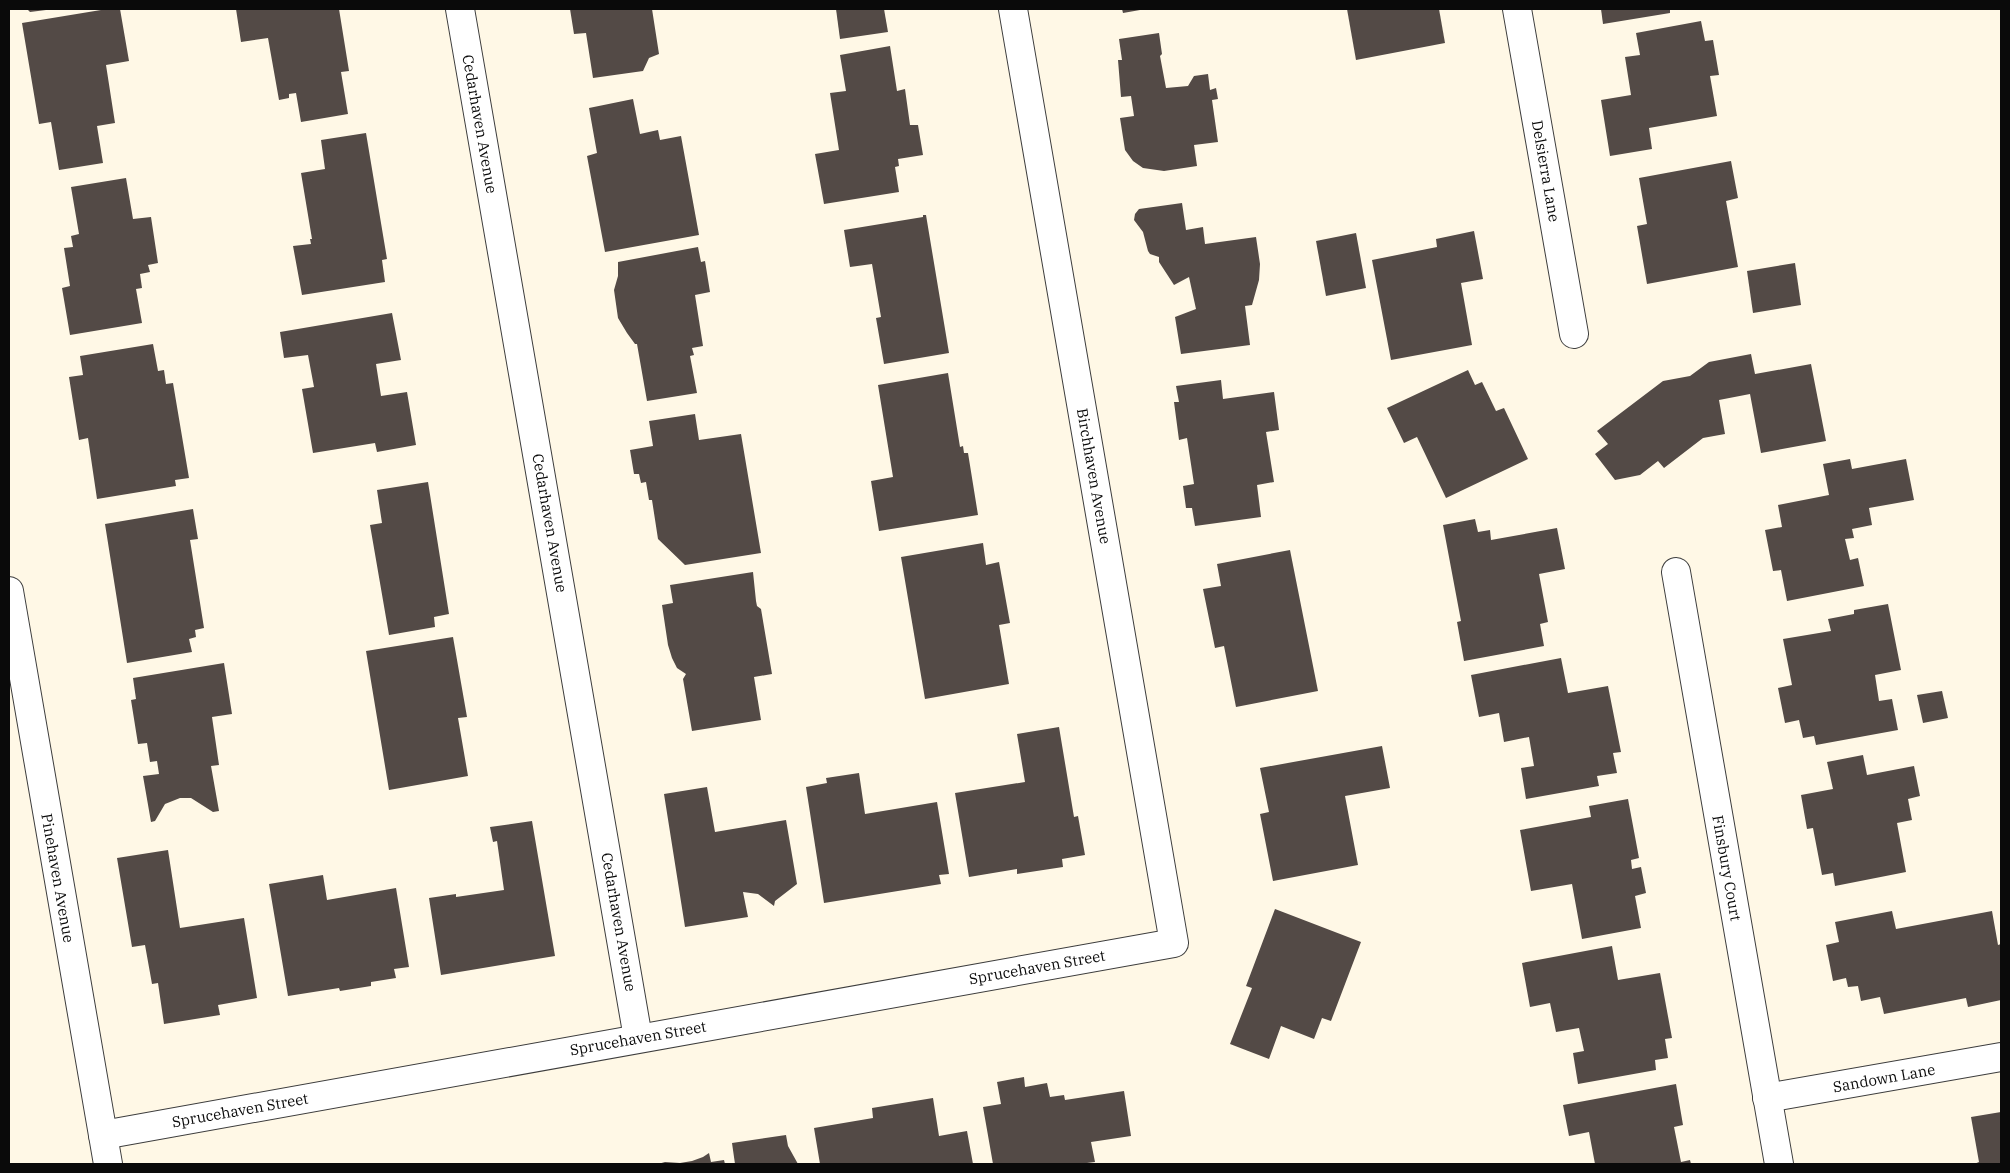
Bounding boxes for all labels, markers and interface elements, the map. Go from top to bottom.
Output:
street label: Cedarhaven Avenue [458,53,502,195]
street label: Delsierra Lane [1528,119,1564,223]
street label: Birchhaven Avenue [1073,407,1115,545]
street label: Cedarhaven Avenue [528,452,572,594]
street label: Pinehaven Avenue [37,812,79,944]
street label: Finsbury Court [1708,814,1746,922]
street label: Cedarhaven Avenue [597,851,641,993]
street label: Sprucehaven Street [967,946,1107,988]
street label: Sprucehaven Street [568,1017,708,1059]
street label: Sandown Lane [1831,1060,1937,1096]
street label: Sprucehaven Street [170,1089,310,1131]

